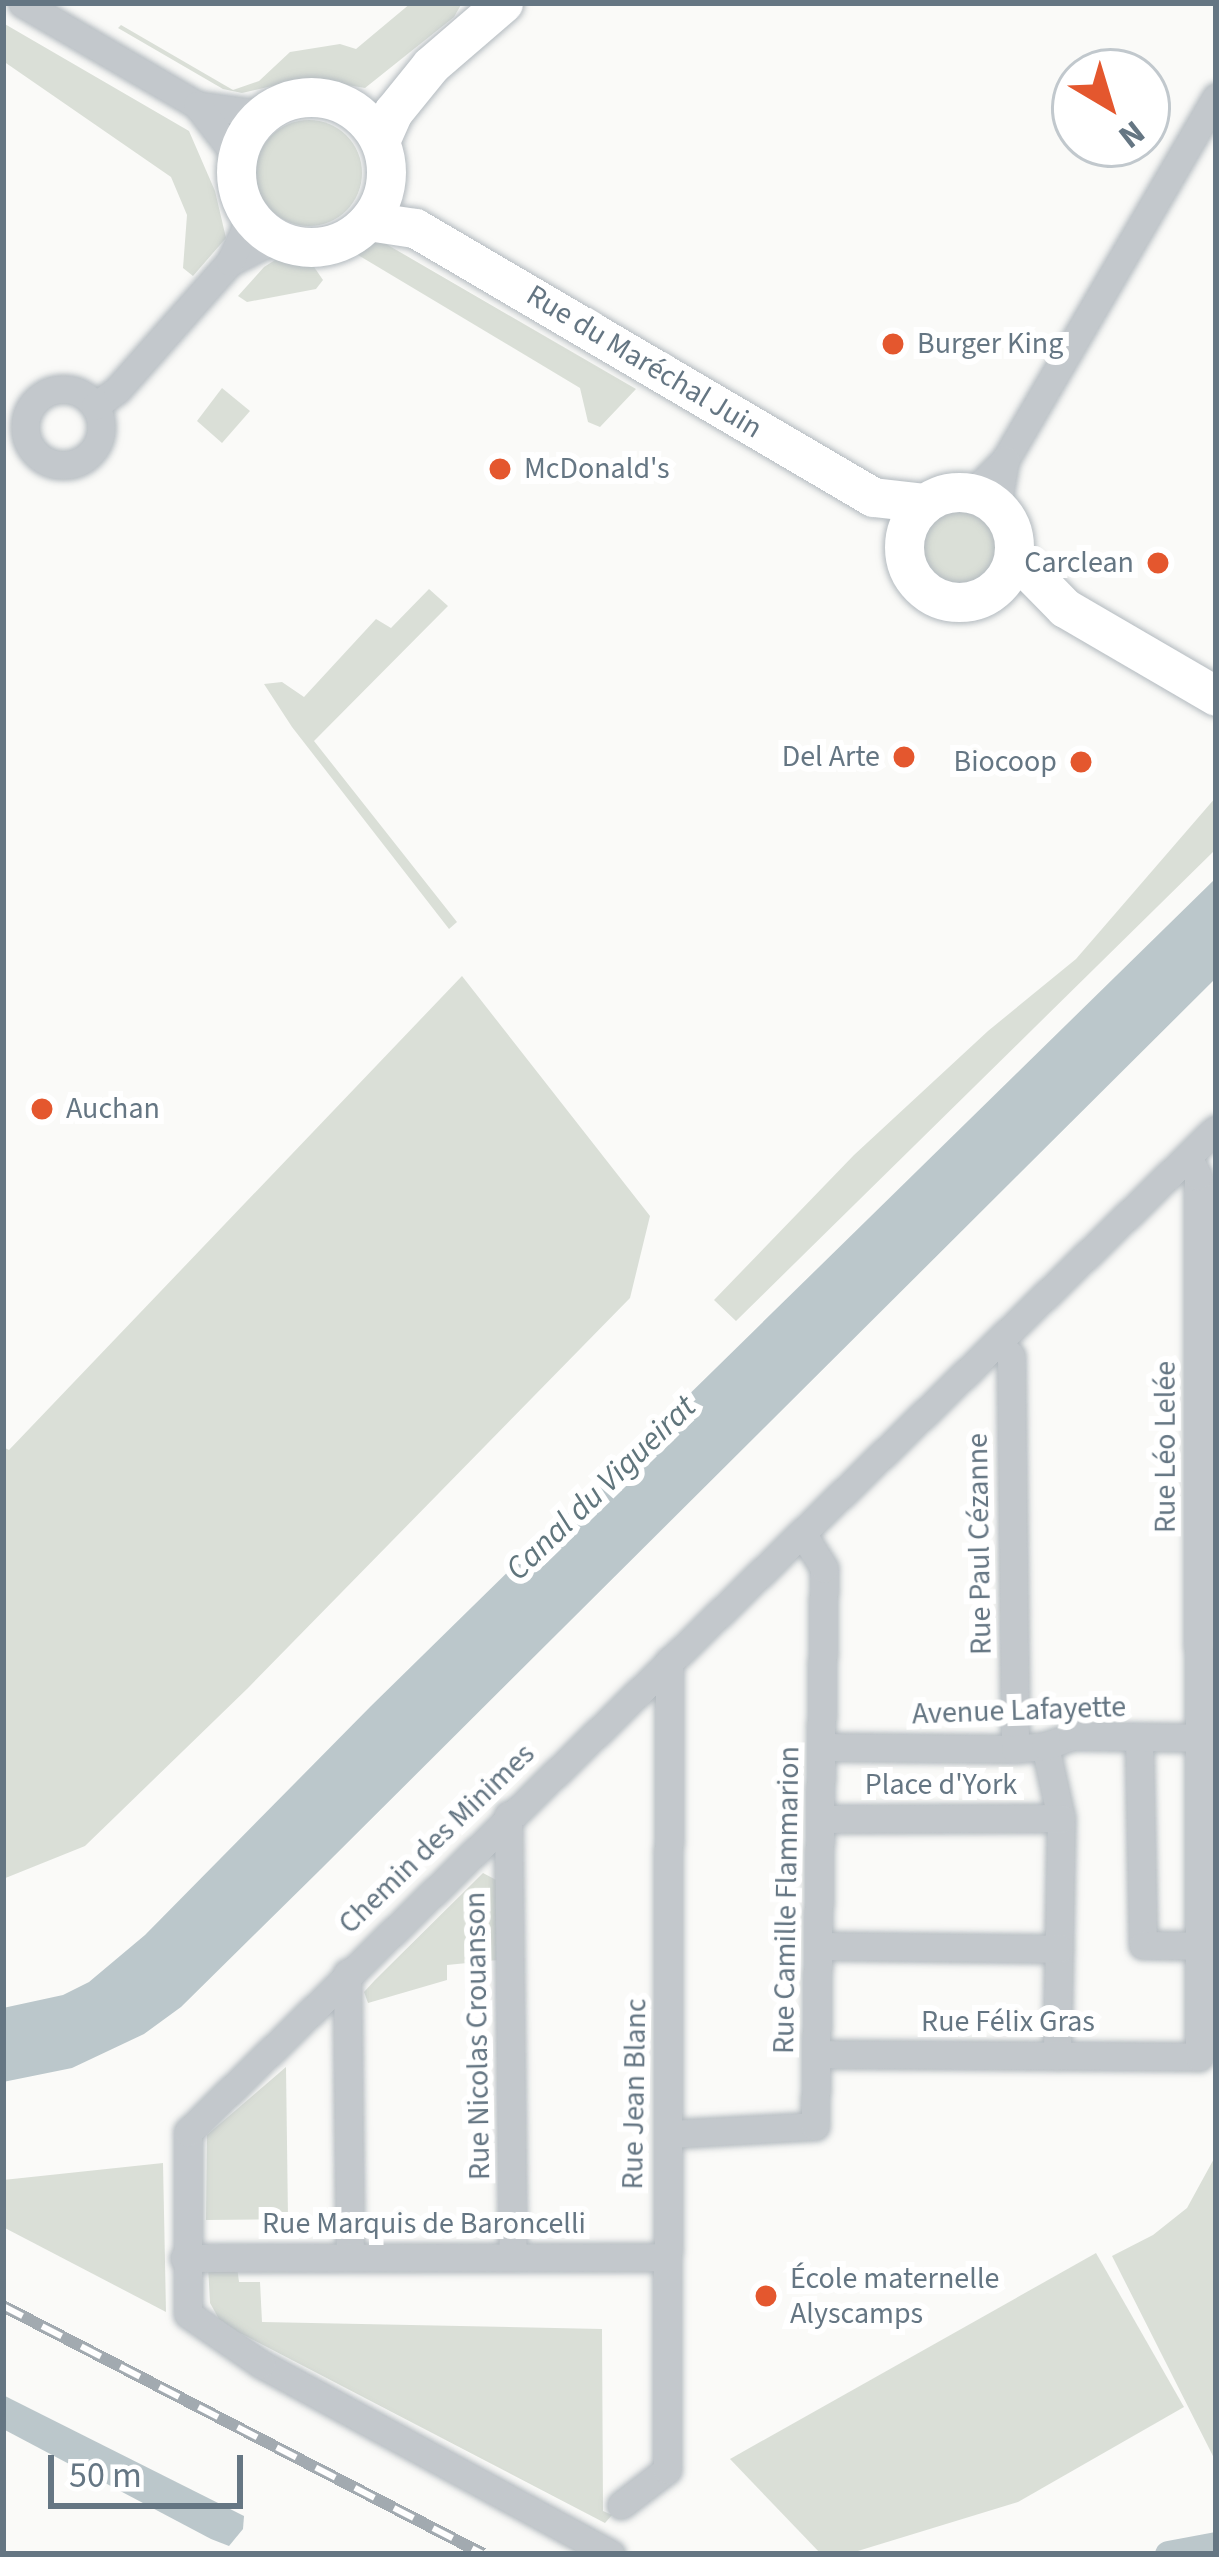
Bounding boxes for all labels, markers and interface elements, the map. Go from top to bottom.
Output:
north arrow [1051,48,1171,168]
text: N [1109,109,1155,160]
street label: Rue du Maréchal Juin [520,277,768,447]
place label: Burger King [917,326,1063,362]
marker: Burger King [880,331,906,357]
place label: McDonald's [524,451,669,487]
marker: McDonald's [487,456,513,482]
place label: Carclean [1024,545,1134,581]
marker: Carclean [1145,550,1171,576]
place label: Del Arte [782,739,880,775]
marker: Del Arte [891,744,917,770]
place label: Biocoop [954,744,1057,780]
marker: Biocoop [1068,749,1094,775]
place label: Auchan [66,1091,160,1127]
marker: Auchan [29,1096,55,1122]
street label: Rue Léo Lelée [1148,1361,1184,1533]
water label: Canal du Vigueirat [498,1387,704,1589]
street label: Rue Paul Cézanne [960,1433,1000,1655]
street label: Avenue Lafayette [911,1689,1127,1733]
street label: Chemin des Minimes [332,1736,542,1942]
street label: Rue Camille Flammarion [766,1746,808,2054]
street label: Place d'York [865,1767,1017,1803]
street label: Rue Nicolas Crouanson [457,1892,499,2180]
street label: Rue Jean Blanc [615,1998,655,2190]
street label: Rue Félix Gras [921,2004,1095,2040]
street label: Rue Marquis de Baroncelli [262,2206,586,2242]
place label: École maternelle Alyscamps [790,2261,999,2332]
marker: École maternelle Alyscamps [753,2283,779,2309]
scale bar [54,2431,249,2505]
text: 50 m [69,2450,142,2501]

